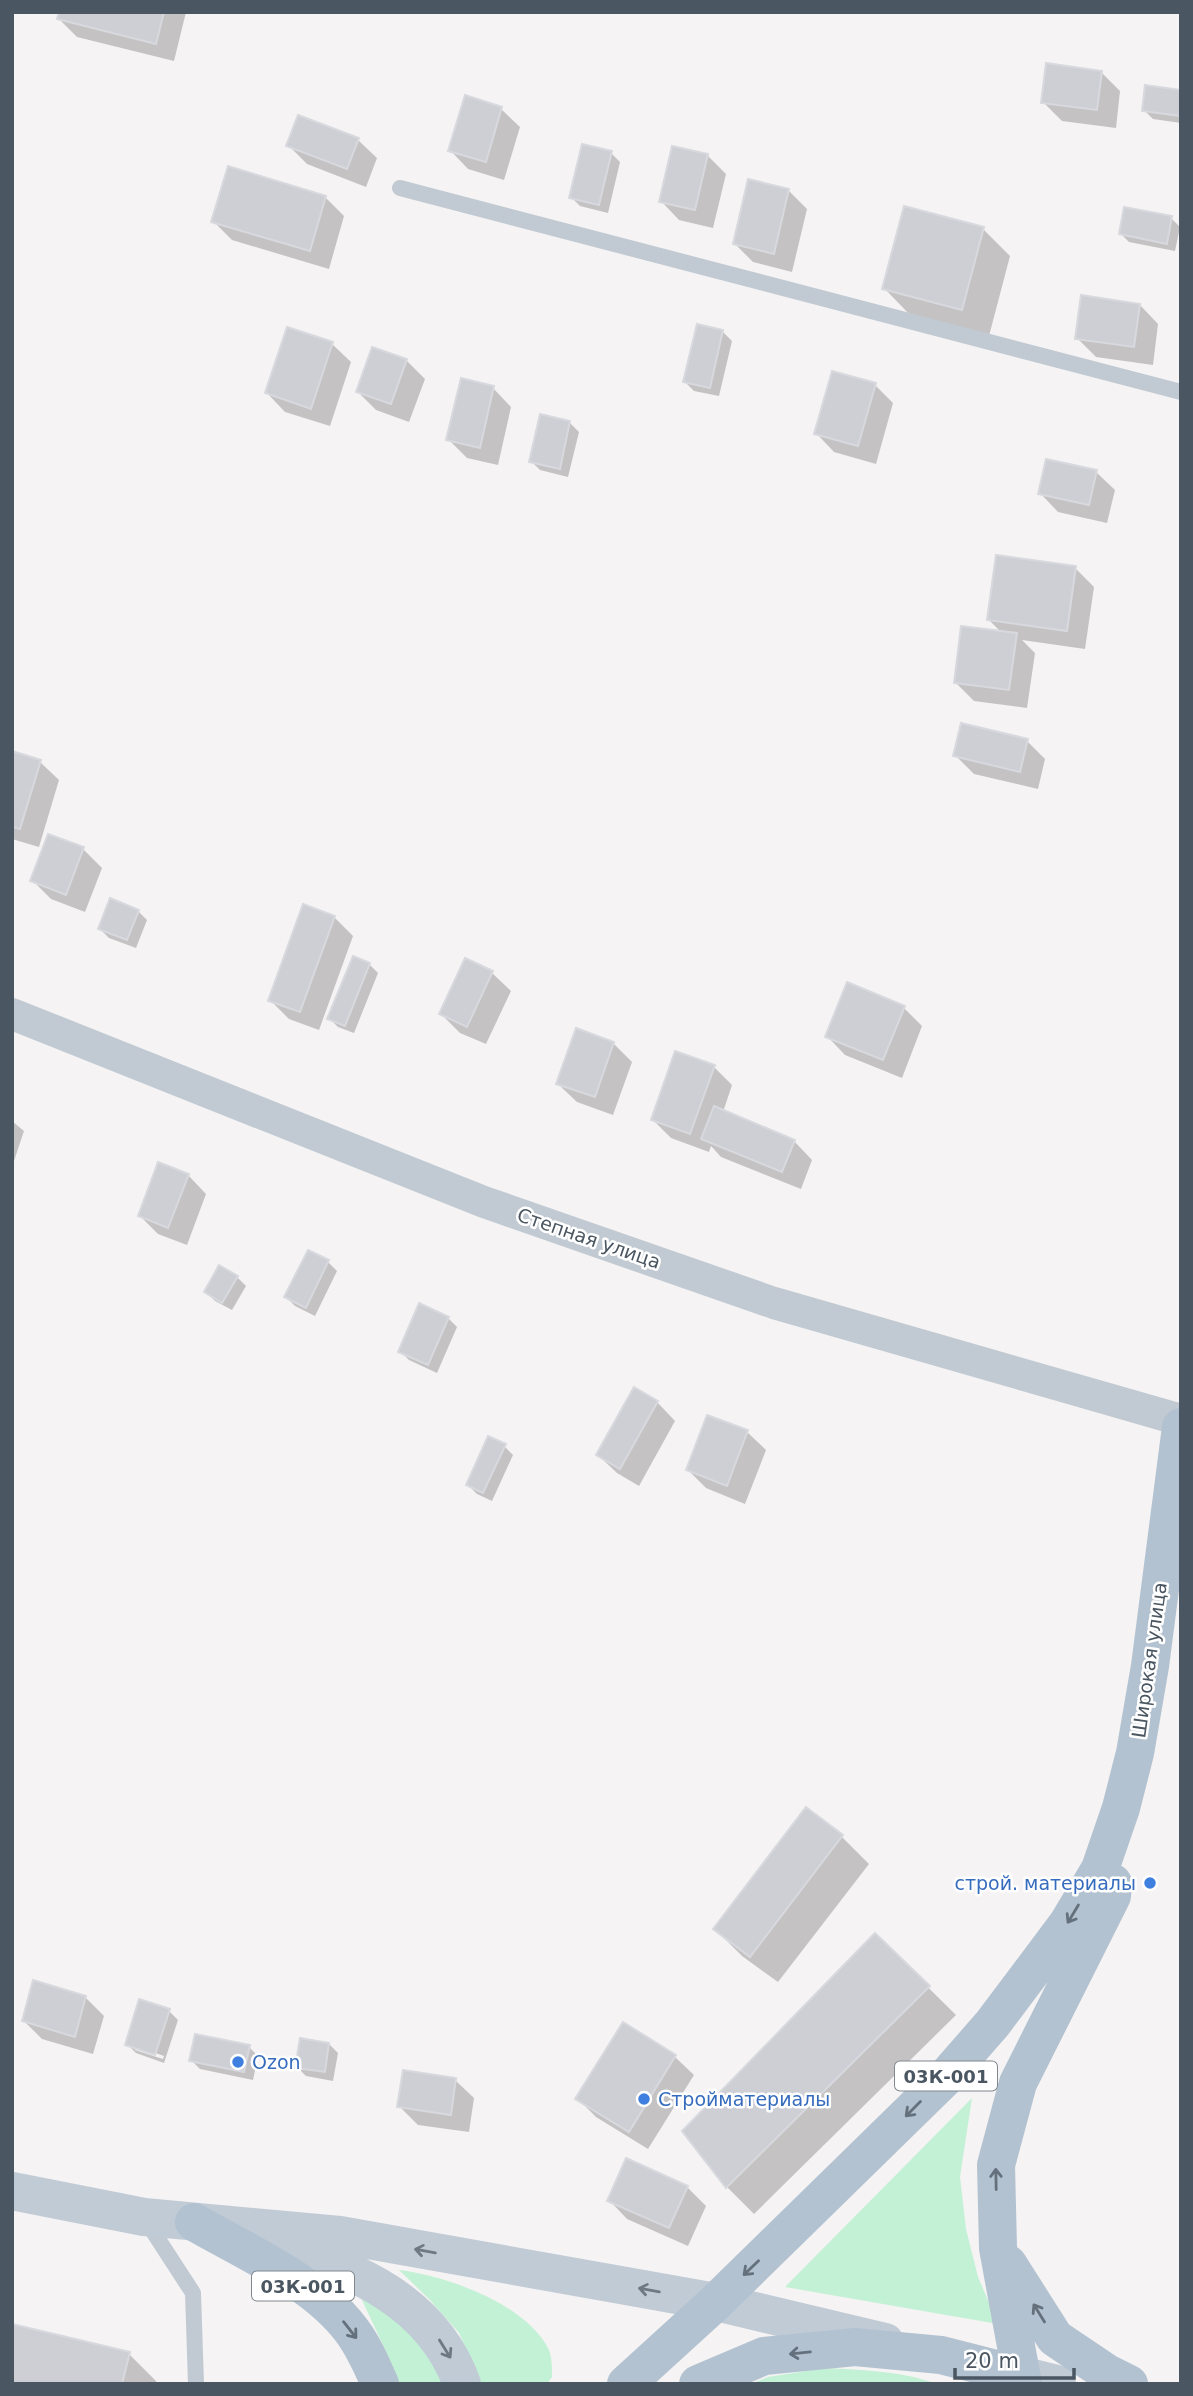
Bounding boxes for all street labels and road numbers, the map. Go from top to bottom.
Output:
street label: Степная улица [514,1203,664,1273]
street label: Широкая улица [1127,1581,1171,1739]
road number: 03К-001 [895,2062,997,2090]
road number: 03К-001 [252,2272,354,2300]

